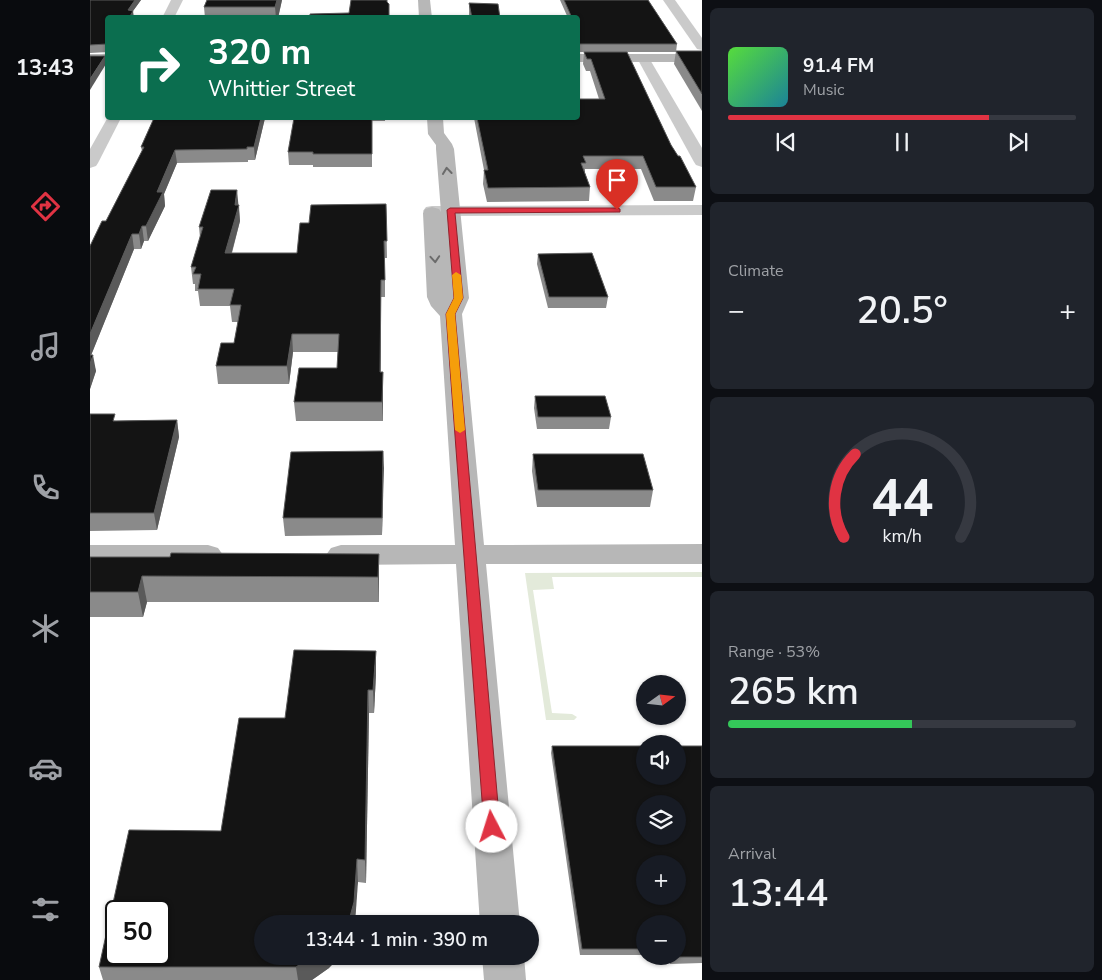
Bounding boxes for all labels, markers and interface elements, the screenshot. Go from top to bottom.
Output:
text: 320 m [208,29,311,76]
icon: right [125,35,190,100]
text: 13:43 [16,53,74,83]
text: 91.4 FM [803,53,874,79]
text: Whittier Street [208,74,355,104]
text: Music [803,79,844,101]
icon: previous [772,128,800,156]
icon: pause [888,128,916,156]
icon: next [1004,128,1032,156]
pin [596,159,638,210]
icon: arrive [603,166,631,194]
one-way arrow [442,167,453,175]
icon: directions [28,189,63,224]
one-way arrow [430,256,441,264]
text: Climate [728,260,783,282]
text: 20.5° [856,285,948,336]
text: − [728,292,745,330]
text: + [1059,292,1076,330]
icon: music [28,329,63,364]
text: 44 [871,463,933,534]
icon: phone [28,470,63,505]
text: km/h [882,524,922,548]
icon: climate [28,611,63,646]
text: Range · 53% [728,641,820,663]
text: 265 km [728,666,859,717]
north arrow [636,675,686,725]
map controls [636,675,686,965]
button: sound [636,735,686,785]
icon: car [28,751,63,786]
button: layers [636,795,686,845]
position arrow [465,800,517,852]
text: Arrival [728,843,776,865]
button: + [636,855,686,905]
text: 13:44 [728,868,828,919]
icon: filters [28,892,63,927]
speed limit sign: 50 [105,900,170,965]
button: − [636,915,686,965]
text: 13:44 · 1 min · 390 m [305,927,488,953]

